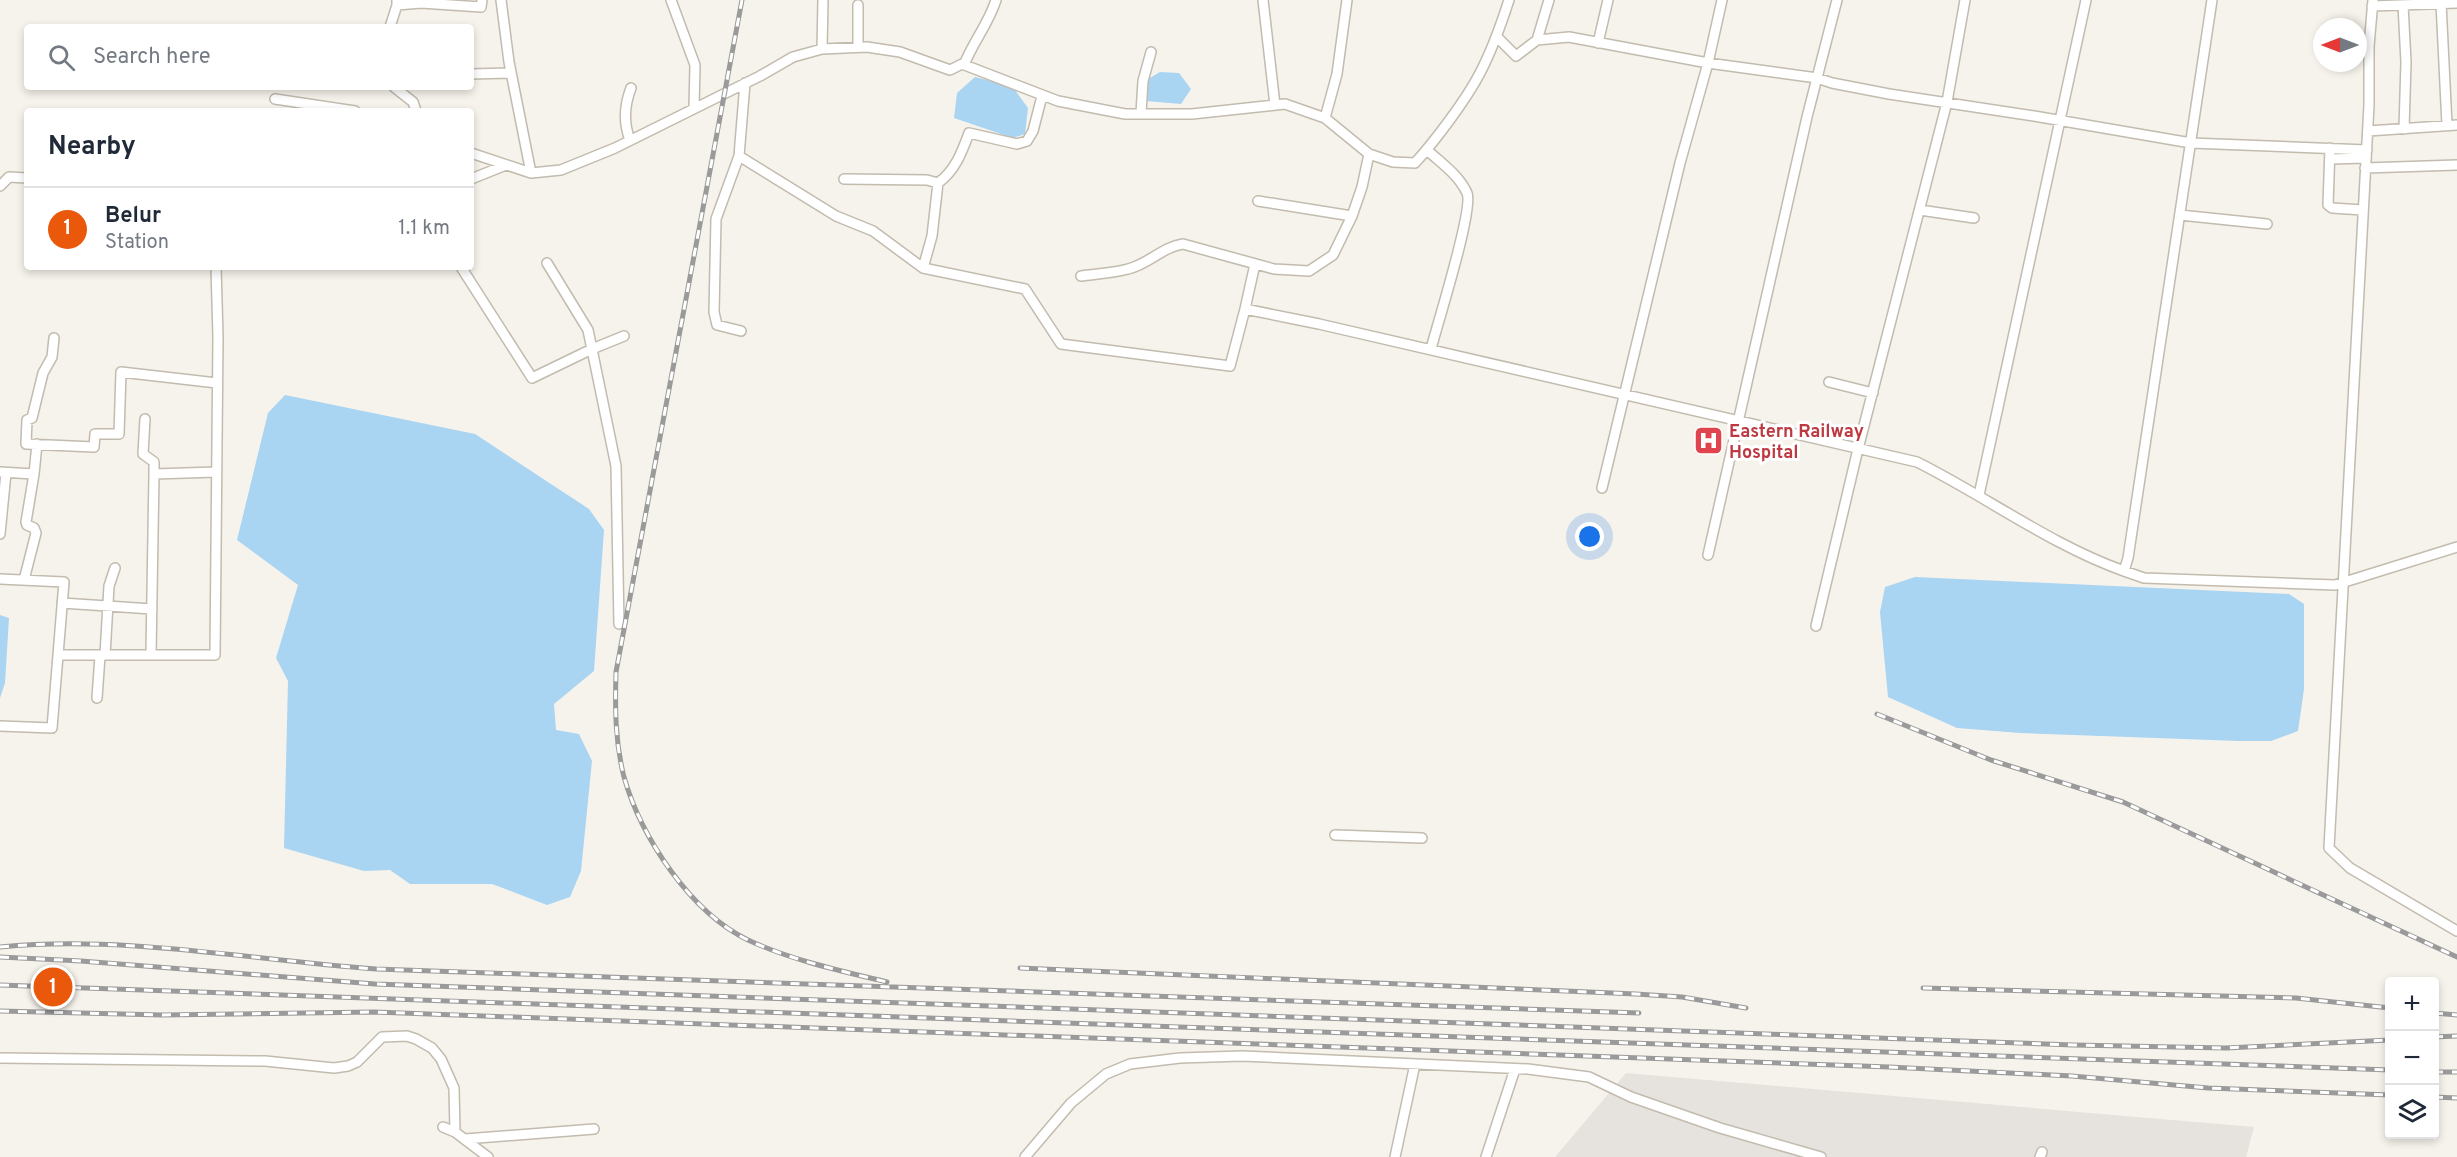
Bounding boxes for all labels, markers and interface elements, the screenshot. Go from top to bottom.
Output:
north arrow [2313,18,2367,72]
search box [24,24,474,90]
icon: search [45,41,78,74]
text: Search here [93,44,211,71]
text: Nearby [48,131,136,164]
text: Belur [105,203,161,230]
text: 1 [64,216,72,242]
text: 1.1 km [398,216,450,242]
text: Station [105,230,169,256]
place label: Eastern Railway Hospital [1729,421,1864,465]
hospital icon: Eastern Railway Hospital [1692,425,1724,457]
your location [1575,522,1604,551]
pin: 1 [34,964,72,1010]
map controls [2385,977,2439,1139]
button: + [2385,977,2439,1031]
button: − [2385,1031,2439,1085]
button: layers [2385,1085,2439,1139]

